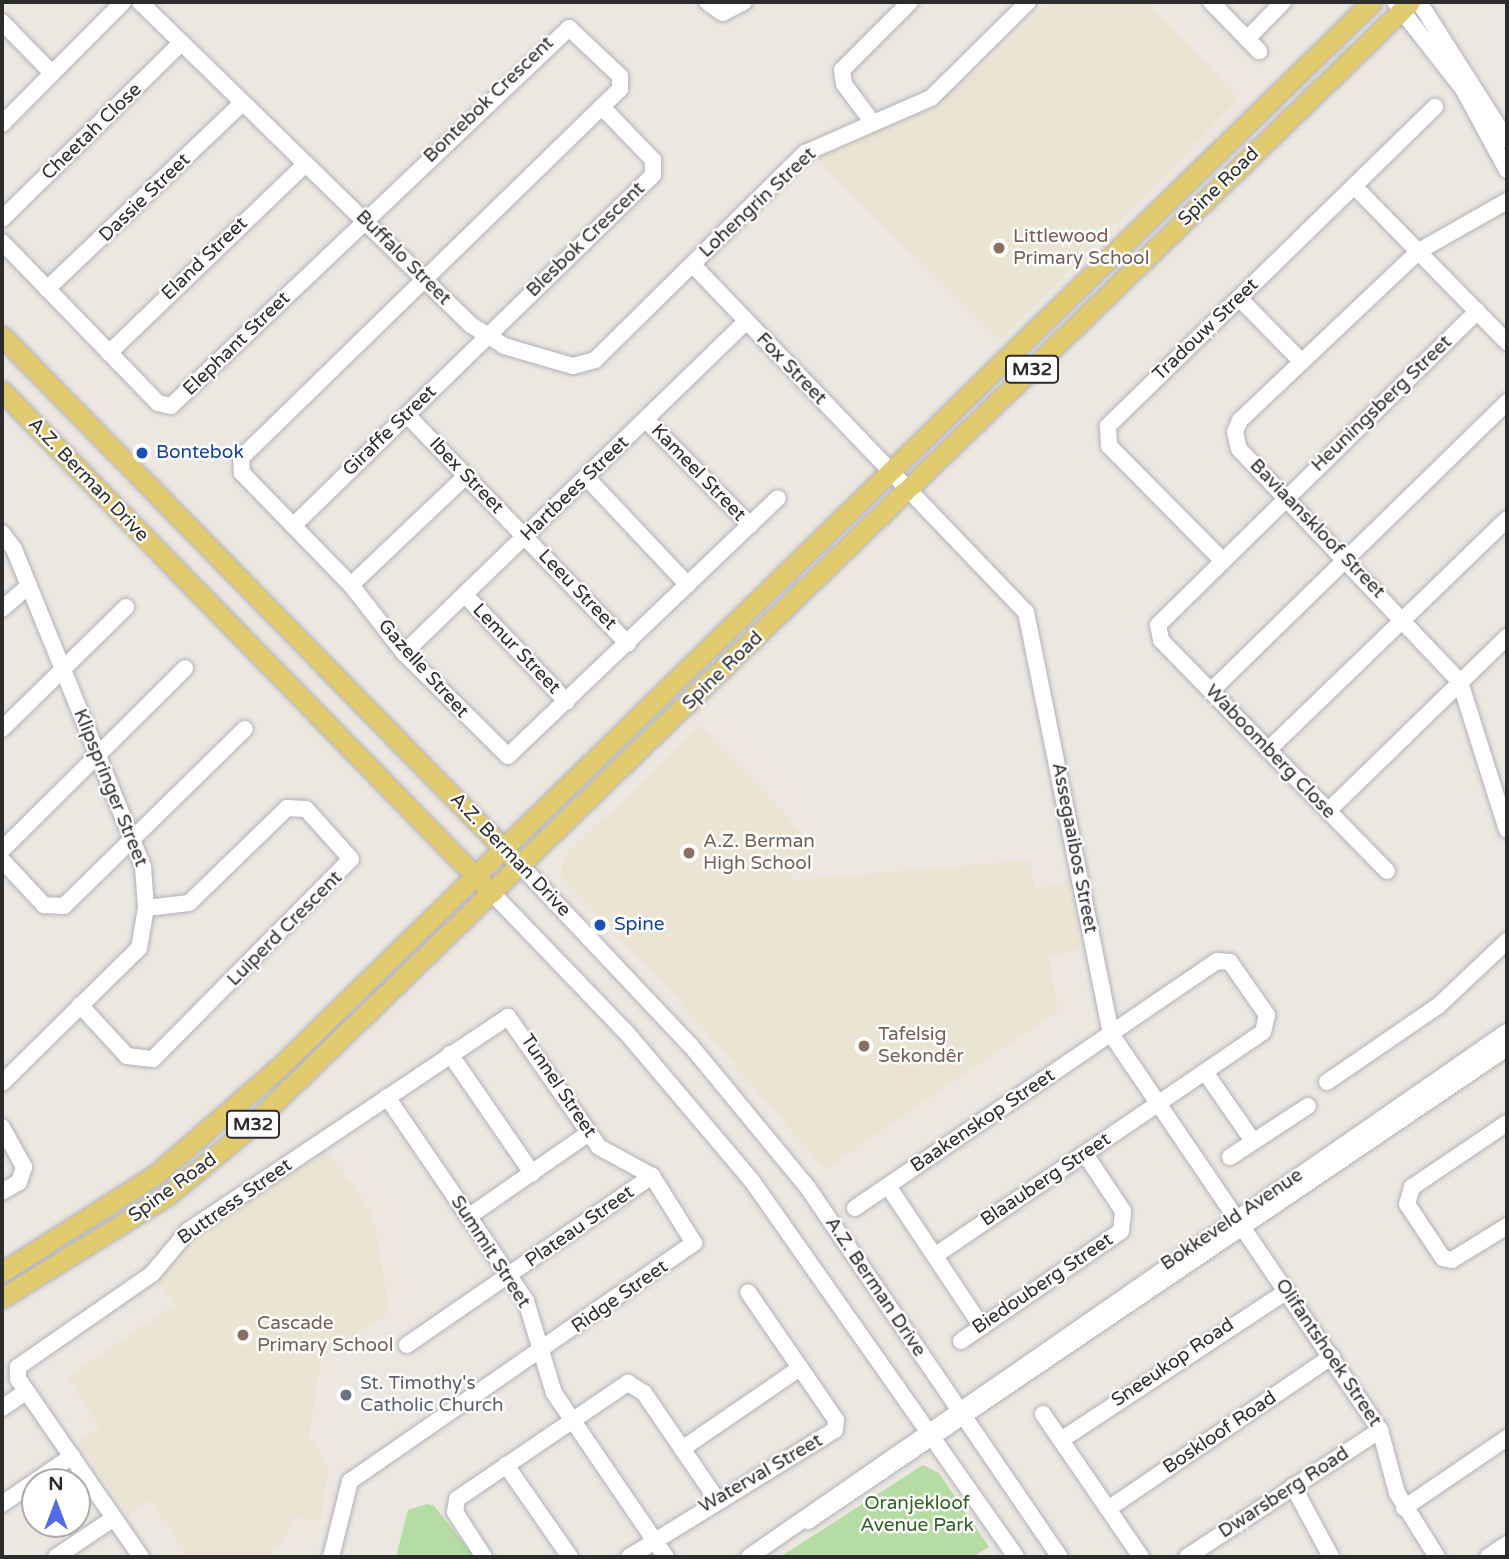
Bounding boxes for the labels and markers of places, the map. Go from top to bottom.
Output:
place label: Littlewood Primary School [1013,226,1149,270]
marker: Littlewood Primary School [991,240,1007,256]
place label: Bontebok [156,442,244,464]
marker: Bontebok [134,445,150,461]
place label: A.Z. Berman High School [703,831,815,875]
marker: A.Z. Berman High School [681,845,697,861]
place label: Spine [614,914,665,936]
marker: Spine [592,917,608,933]
place label: Tafelsig Sekondêr [878,1024,964,1068]
marker: Tafelsig Sekondêr [856,1038,872,1054]
place label: Cascade Primary School [257,1313,393,1357]
marker: Cascade Primary School [235,1327,251,1343]
place label: St. Timothy's Catholic Church [360,1373,504,1417]
marker: St. Timothy's Catholic Church [338,1387,354,1403]

